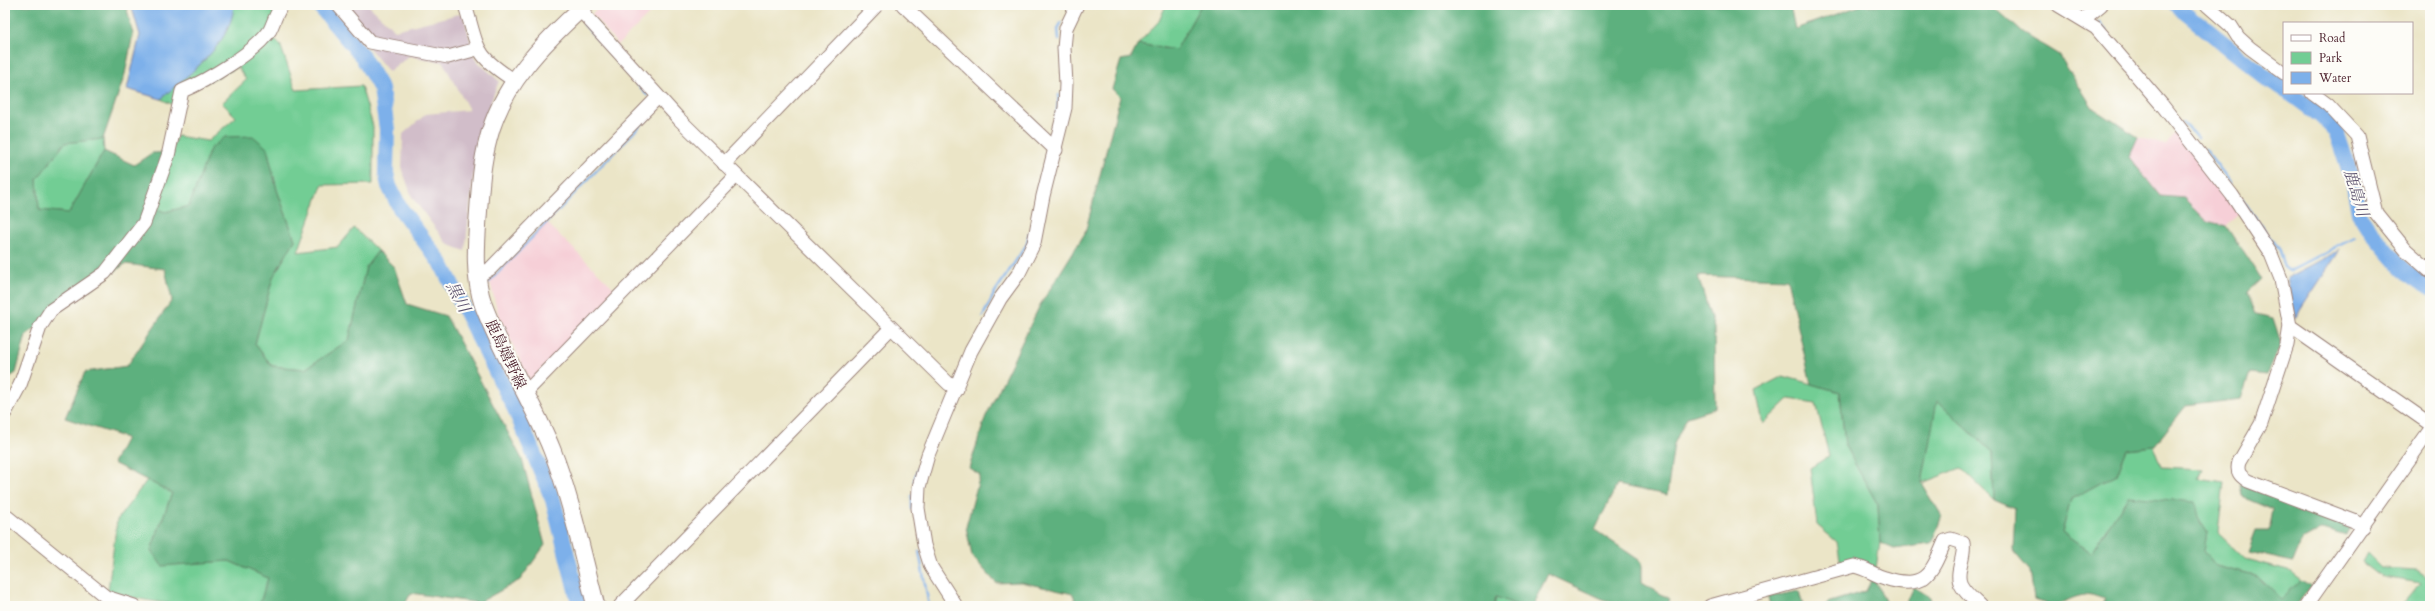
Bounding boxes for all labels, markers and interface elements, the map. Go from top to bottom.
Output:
legend [2283,22,2413,94]
text: Road [2319,30,2346,46]
text: Park [2319,50,2343,66]
text: Water [2318,70,2352,86]
water label: 鹿島川 [2338,167,2374,221]
water label: 黒川 [441,278,476,318]
street label: 鹿島嬉野線 [481,316,531,392]

